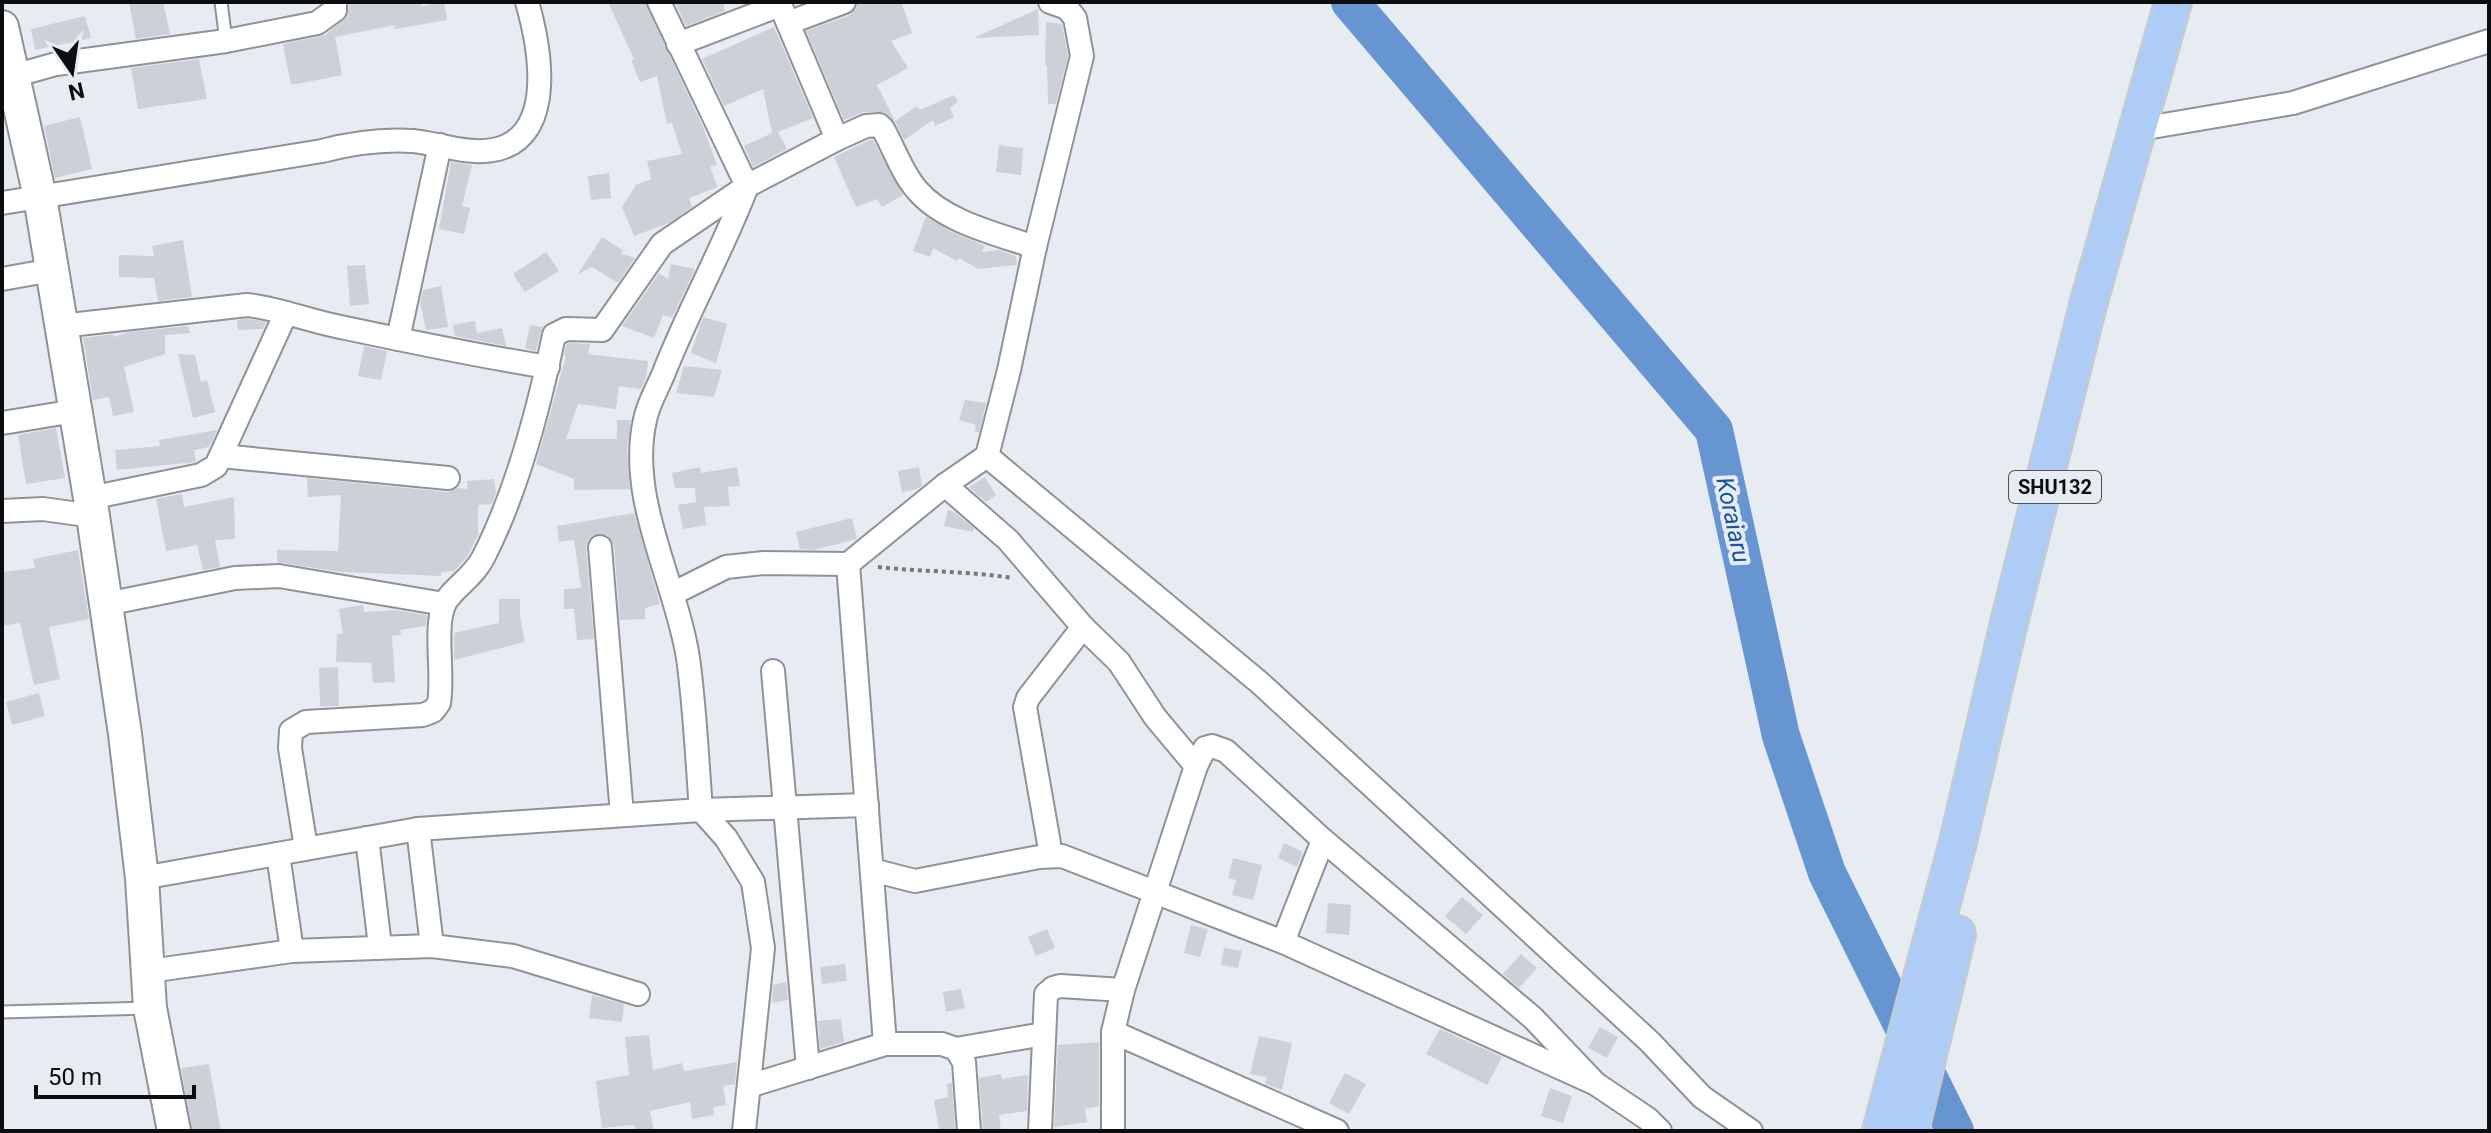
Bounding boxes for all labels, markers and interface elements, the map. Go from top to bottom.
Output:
north arrow [32,32,112,112]
text: N [66,77,87,105]
road number: SHU132 [2009,471,2101,503]
water label: Koraiaru [1710,475,1756,565]
scale bar [36,1049,194,1099]
text: 50 m [48,1063,102,1091]

